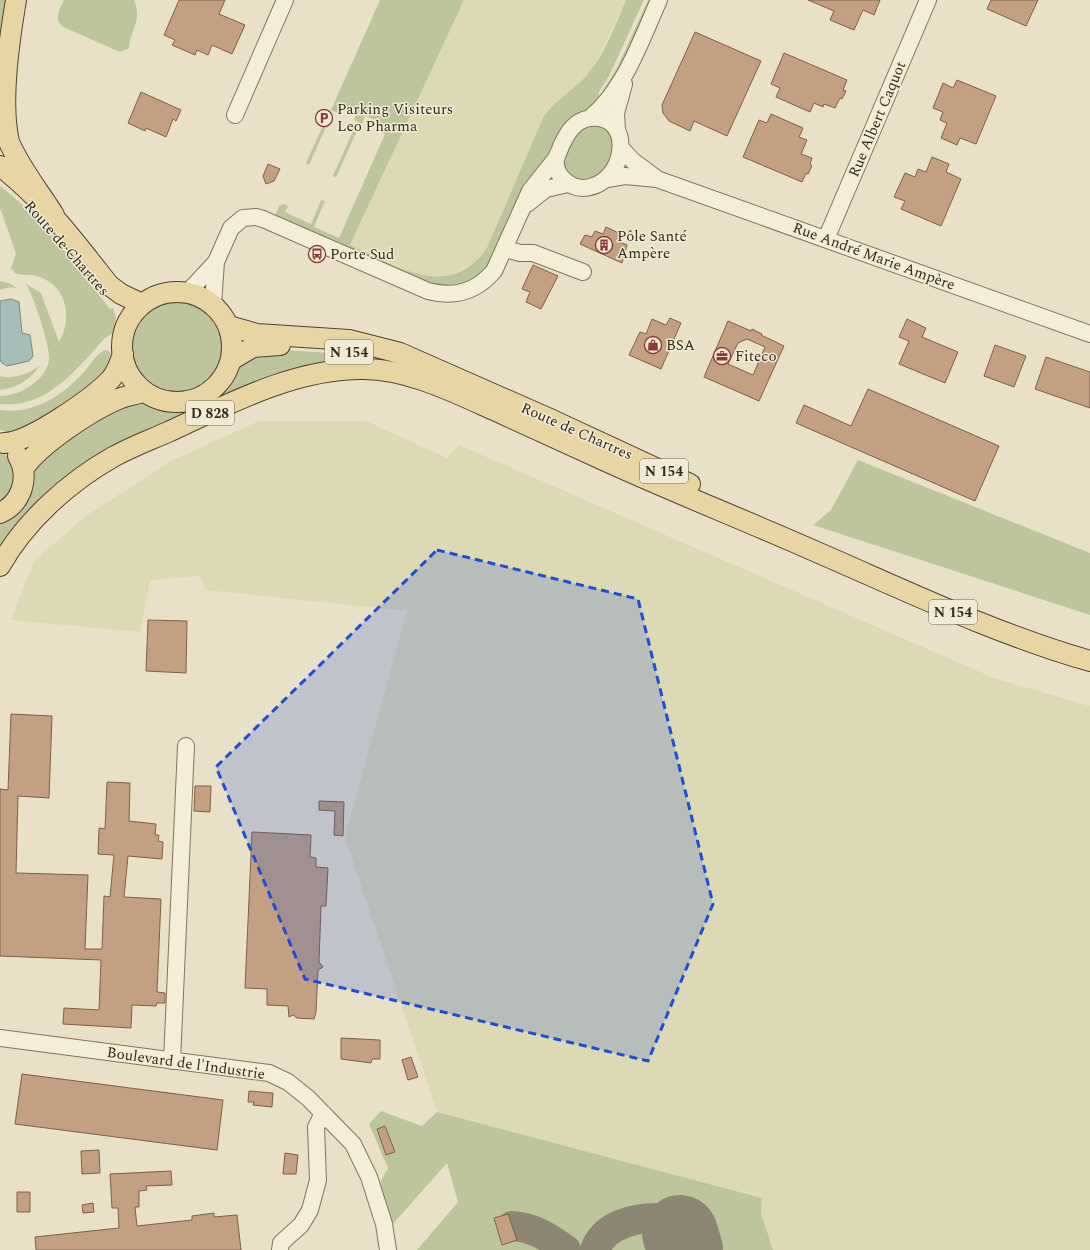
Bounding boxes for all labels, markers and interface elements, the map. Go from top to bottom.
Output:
street label: Rue Albert Caquot [843,58,912,181]
place label: Parking Visiteurs Leo Pharma [337,98,453,138]
parking icon: Parking Visiteurs Leo Pharma [314,108,334,128]
street label: Route de Chartres [19,195,115,301]
street label: Rue André Marie Ampère [789,216,958,297]
place label: Pôle Santé Ampère [617,225,687,265]
building icon: Pôle Santé Ampère [594,235,614,255]
place label: Porte Sud [330,243,394,266]
bus stop icon: Porte Sud [307,244,327,264]
place label: BSA [666,334,695,357]
shop icon: BSA [643,335,663,355]
road number: N 154 [325,340,373,364]
place label: Fiteco [735,345,777,368]
office icon: Fiteco [712,346,732,366]
street label: Route de Chartres [517,397,636,466]
road number: D 828 [186,401,234,425]
road number: N 154 [640,459,688,483]
road number: N 154 [929,600,977,624]
street label: Boulevard de l'Industrie [105,1041,266,1086]

